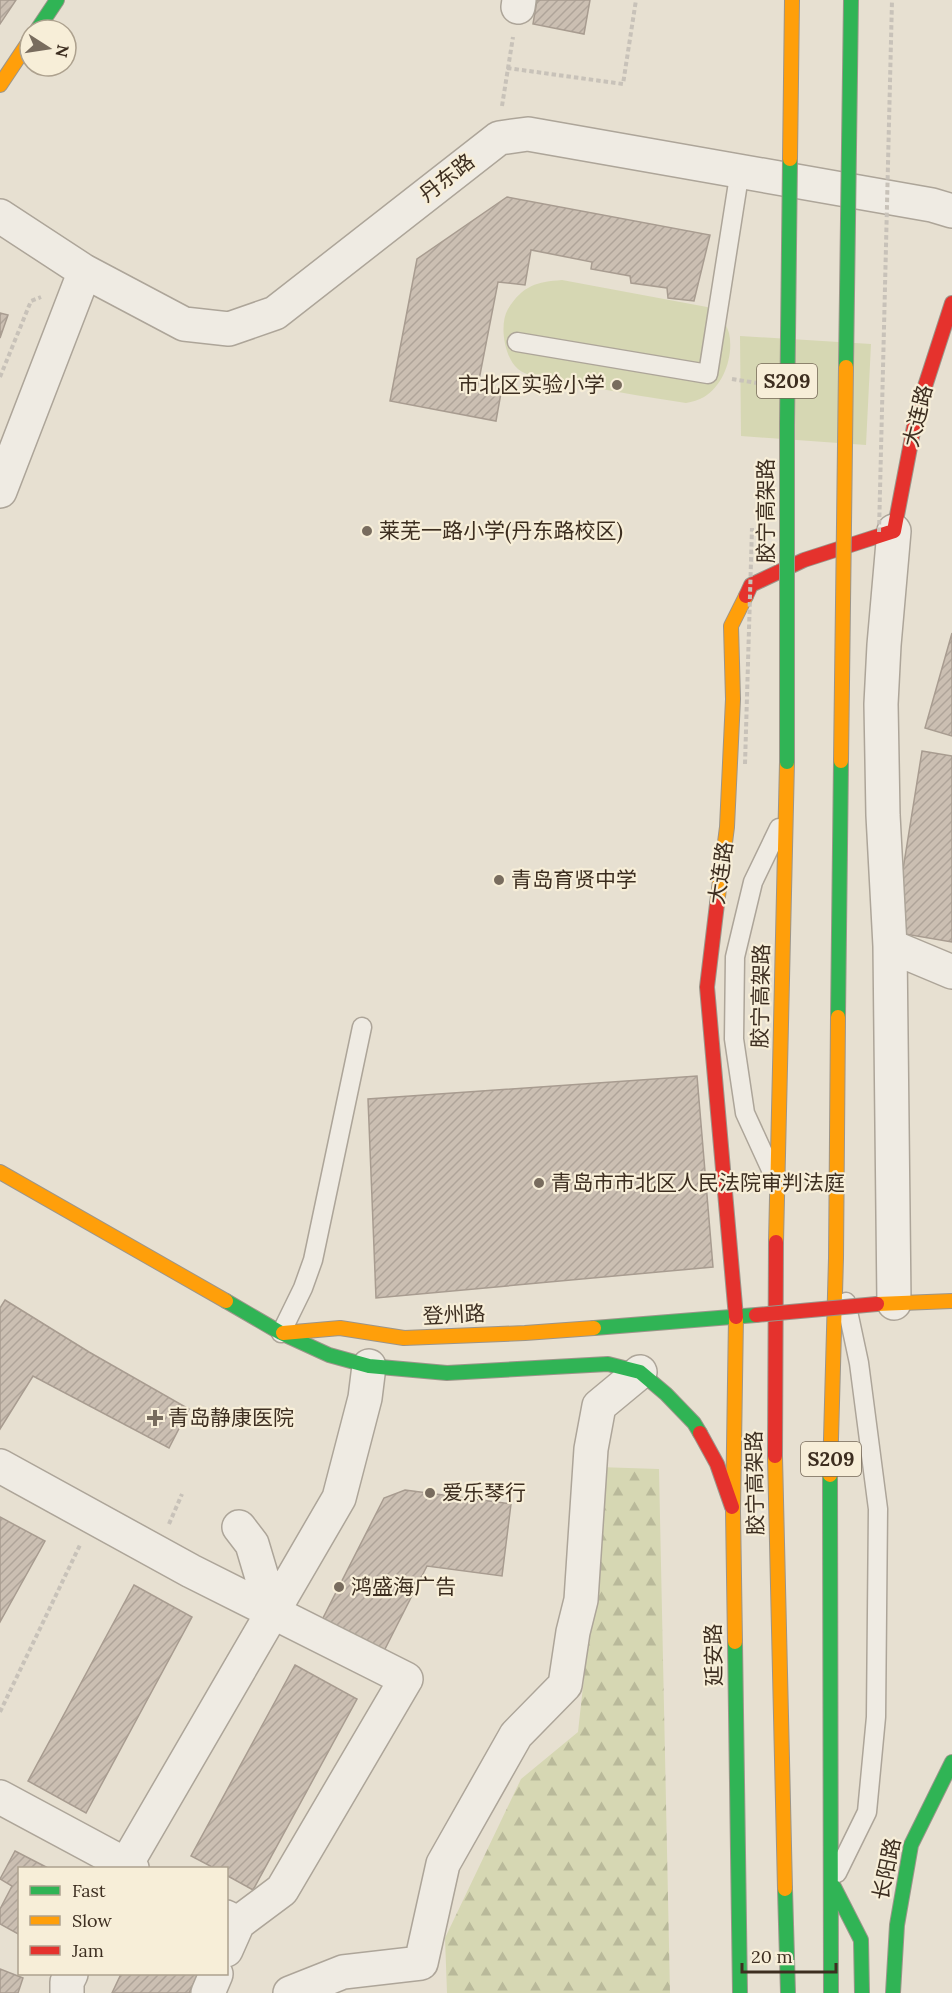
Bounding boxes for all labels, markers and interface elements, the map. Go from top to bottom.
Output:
north arrow [18,18,78,78]
text: N [52,43,74,59]
street label: 丹东路 [414,148,480,208]
road number: S209 [757,364,817,398]
place label: 市北区实验小学 [458,371,605,398]
marker: 市北区实验小学 [610,378,624,392]
street label: 大连路 [897,382,938,450]
street label: 胶宁高架路 [752,459,779,564]
place label: 莱芜一路小学(丹东路校区) [379,517,623,544]
marker: 莱芜一路小学(丹东路校区) [360,524,374,538]
street label: 大连路 [703,840,738,906]
place label: 青岛育贤中学 [511,866,637,893]
marker: 青岛育贤中学 [492,873,506,887]
street label: 胶宁高架路 [746,943,775,1049]
place label: 青岛市市北区人民法院审判法庭 [551,1169,845,1196]
marker: 青岛市市北区人民法院审判法庭 [532,1176,546,1190]
street label: 登州路 [422,1299,486,1330]
place label: 青岛静康医院 [168,1404,294,1431]
marker: 青岛静康医院 [146,1409,164,1427]
street label: 胶宁高架路 [740,1430,769,1536]
road number: S209 [801,1442,861,1476]
place label: 爱乐琴行 [442,1479,526,1506]
marker: 爱乐琴行 [423,1486,437,1500]
place label: 鸿盛海广告 [351,1573,456,1600]
marker: 鸿盛海广告 [332,1580,346,1594]
street label: 延安路 [699,1623,728,1687]
street label: 长阳路 [867,1835,906,1903]
legend [18,1867,228,1975]
text: Fast [72,1879,106,1902]
text: Slow [72,1909,112,1932]
scale bar [742,1936,836,1974]
text: Jam [71,1939,104,1962]
text: 20 m [751,1945,793,1968]

